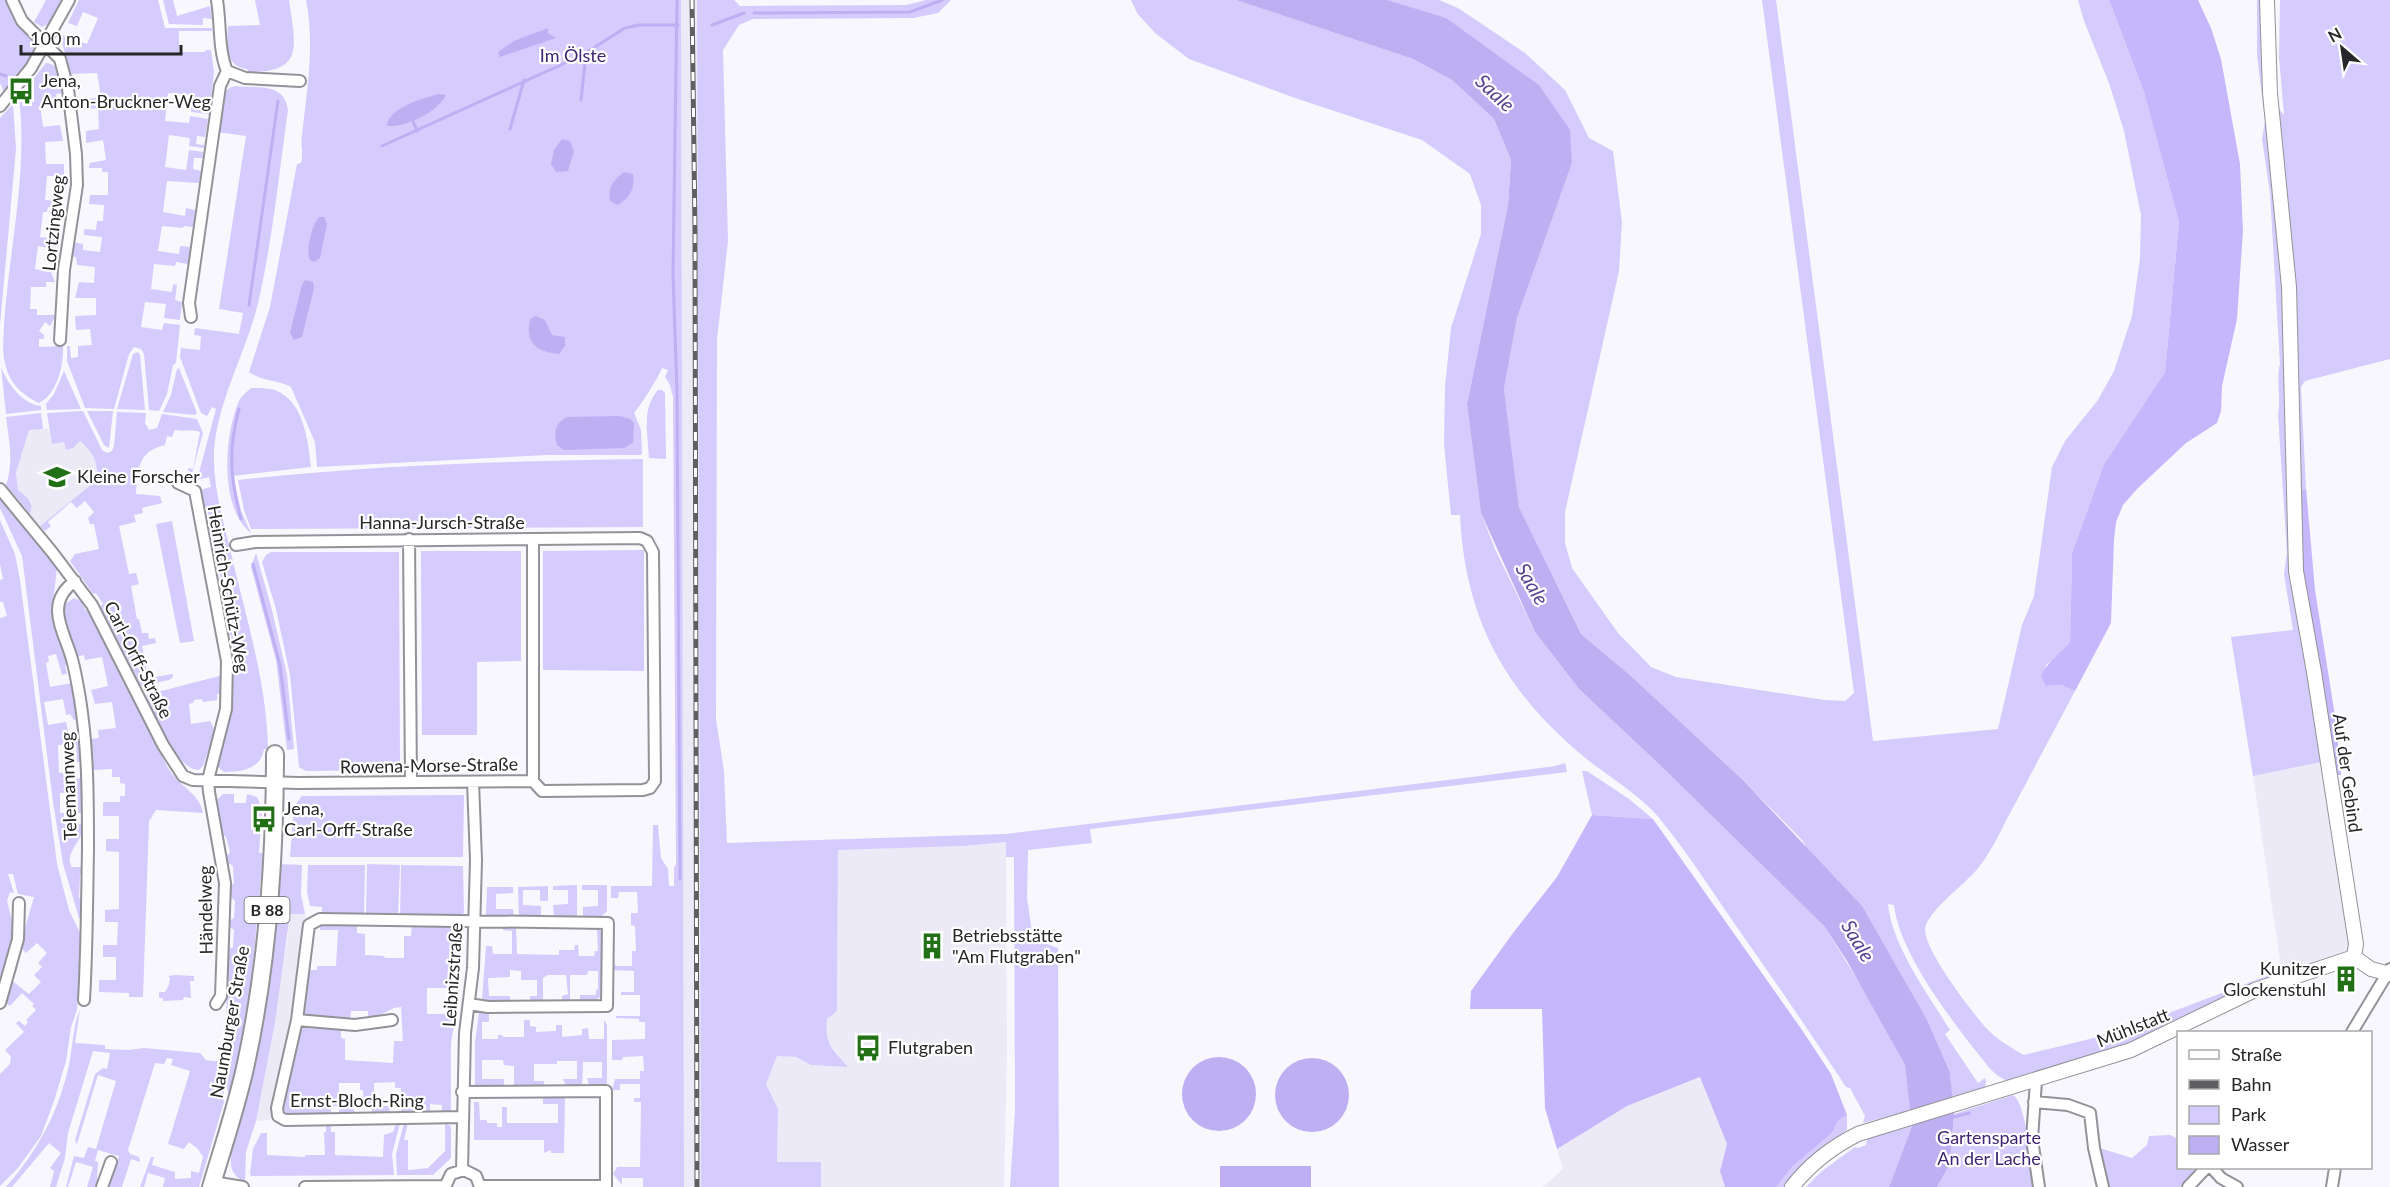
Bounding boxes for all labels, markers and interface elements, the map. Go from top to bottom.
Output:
scale bar [21,18,182,56]
north arrow [2312,18,2372,78]
text: N [2324,23,2344,46]
text: 100 m [30,27,81,49]
park label: Im Ölste [540,44,606,66]
water label: Saale [1471,68,1520,116]
place label: Jena, Anton-Bruckner-Weg [41,69,211,112]
bus stop icon: Jena, Anton-Bruckner-Weg [6,76,36,106]
street label: Lortzingweg [37,174,69,272]
school or university icon: Kleine Forscher [42,462,72,492]
place label: Kleine Forscher [77,465,200,487]
street label: Heinrich-Schütz-Weg [203,504,255,674]
street label: Hanna-Jursch-Straße [359,511,525,533]
water label: Saale [1511,558,1554,609]
street label: Carl-Orff-Straße [100,597,178,722]
street label: Auf der Gebind [2329,712,2367,834]
street label: Telemannweg [55,731,81,841]
street label: Rowena-Morse-Straße [340,752,518,778]
place label: Jena, Carl-Orff-Straße [284,797,413,840]
bus stop icon: Jena, Carl-Orff-Straße [249,804,279,834]
street label: Händelweg [193,865,217,955]
road number: B 88 [244,897,290,923]
water label: Saale [1837,915,1881,966]
street label: Leibnizstraße [437,922,467,1028]
place label: Betriebsstätte "Am Flutgraben" [952,924,1081,967]
building icon: Betriebsstätte "Am Flutgraben" [917,931,947,961]
street label: Naumburger Straße [205,944,253,1100]
place label: Kunitzer Glockenstuhl [2223,957,2326,1000]
building icon: Kunitzer Glockenstuhl [2331,964,2361,994]
street label: Mühlstatt [2093,1002,2173,1052]
legend [2177,1031,2372,1169]
bus stop icon: Flutgraben [853,1033,883,1063]
place label: Flutgraben [888,1036,973,1058]
text: Straße [2231,1043,2282,1065]
text: Bahn [2231,1073,2272,1095]
street label: Ernst-Bloch-Ring [290,1089,424,1111]
text: Park [2231,1103,2267,1125]
park label: Gartensparte An der Lache [1937,1126,2041,1169]
text: Wasser [2231,1133,2290,1155]

